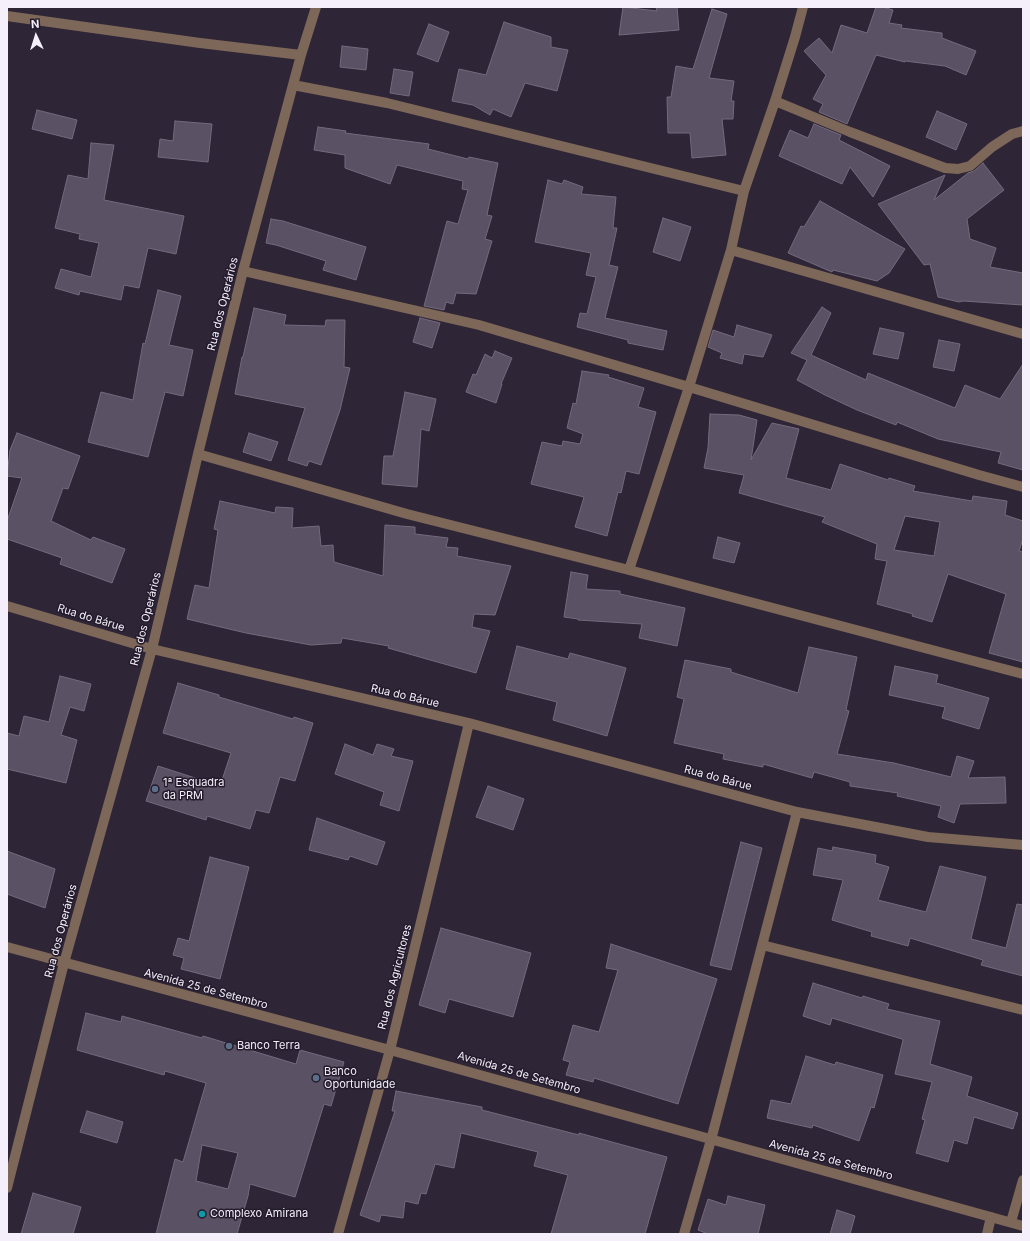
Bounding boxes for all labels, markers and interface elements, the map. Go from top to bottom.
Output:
north arrow [16,16,56,56]
text: N [30,17,40,31]
street label: Rua dos Operários [205,256,241,352]
street label: Rua dos Operários [128,571,164,667]
street label: Rua do Bárue [56,601,126,635]
street label: Rua do Bárue [370,682,440,710]
street label: Rua do Bárue [683,763,753,793]
place label: 1ª Esquadra da PRM [163,776,224,802]
marker: 1ª Esquadra da PRM [150,784,160,794]
street label: Rua dos Operários [42,883,80,979]
street label: Rua dos Agricultores [375,923,415,1031]
street label: Avenida 25 de Setembro [143,966,269,1012]
place label: Banco Terra [237,1039,300,1053]
marker: Banco Terra [224,1041,234,1051]
street label: Avenida 25 de Setembro [456,1049,582,1097]
place label: Banco Oportunidade [324,1065,395,1091]
marker: Banco Oportunidade [311,1073,321,1083]
street label: Avenida 25 de Setembro [768,1137,894,1183]
place label: Complexo Amirana [210,1207,308,1221]
marker: Complexo Amirana [197,1209,207,1219]

